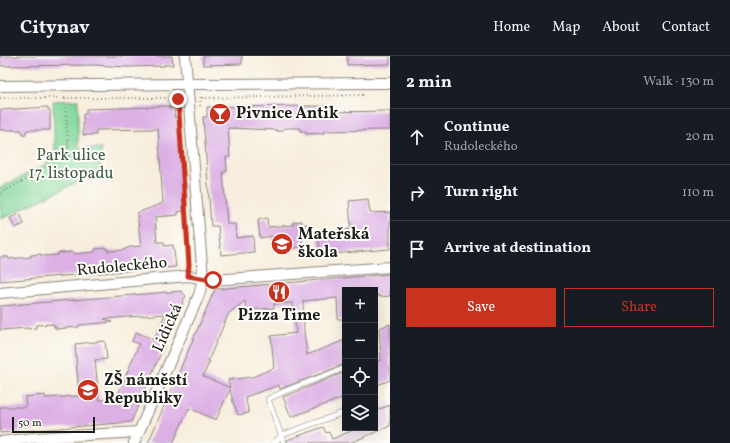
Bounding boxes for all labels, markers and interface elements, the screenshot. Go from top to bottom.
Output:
text: Citynav [20,15,90,41]
text: Home [493,18,530,37]
text: Map [552,18,580,37]
text: About [602,18,640,37]
text: Contact [662,18,710,37]
text: 2 min [406,71,452,94]
text: Walk · 130 m [643,73,714,91]
route end [169,90,187,108]
bar icon: Pivnice Antik [207,101,233,127]
place label: Pivnice Antik [236,103,339,125]
text: Continue [444,117,509,138]
icon: ahead [406,126,428,148]
text: 20 m [685,128,714,146]
text: Rudoleckého [444,138,518,156]
park label: Park ulice 17. listopadu [29,145,113,185]
icon: right [406,182,428,204]
text: Turn right [444,182,518,203]
text: 110 m [682,184,714,202]
place label: Mateřská škola [298,224,370,264]
school or university icon: Mateřská škola [269,231,295,257]
icon: arrive [406,238,428,260]
text: Arrive at destination [444,238,591,259]
street label: Rudoleckého [76,252,168,282]
route start [204,271,222,289]
restaurant icon: Pizza Time [266,279,292,305]
map controls [342,287,378,431]
button: + [342,287,378,323]
button: Save [406,288,556,327]
button: Share [564,288,714,327]
street label: Lidická [148,300,188,356]
place label: Pizza Time [238,305,320,327]
button: − [342,323,378,359]
button: locate [342,359,378,395]
place label: ZŠ náměstí Republiky [104,369,188,410]
school or university icon: ZŠ náměstí Republiky [75,377,101,403]
button: layers [342,395,378,431]
scale bar [12,415,95,434]
text: 50 m [18,416,42,431]

